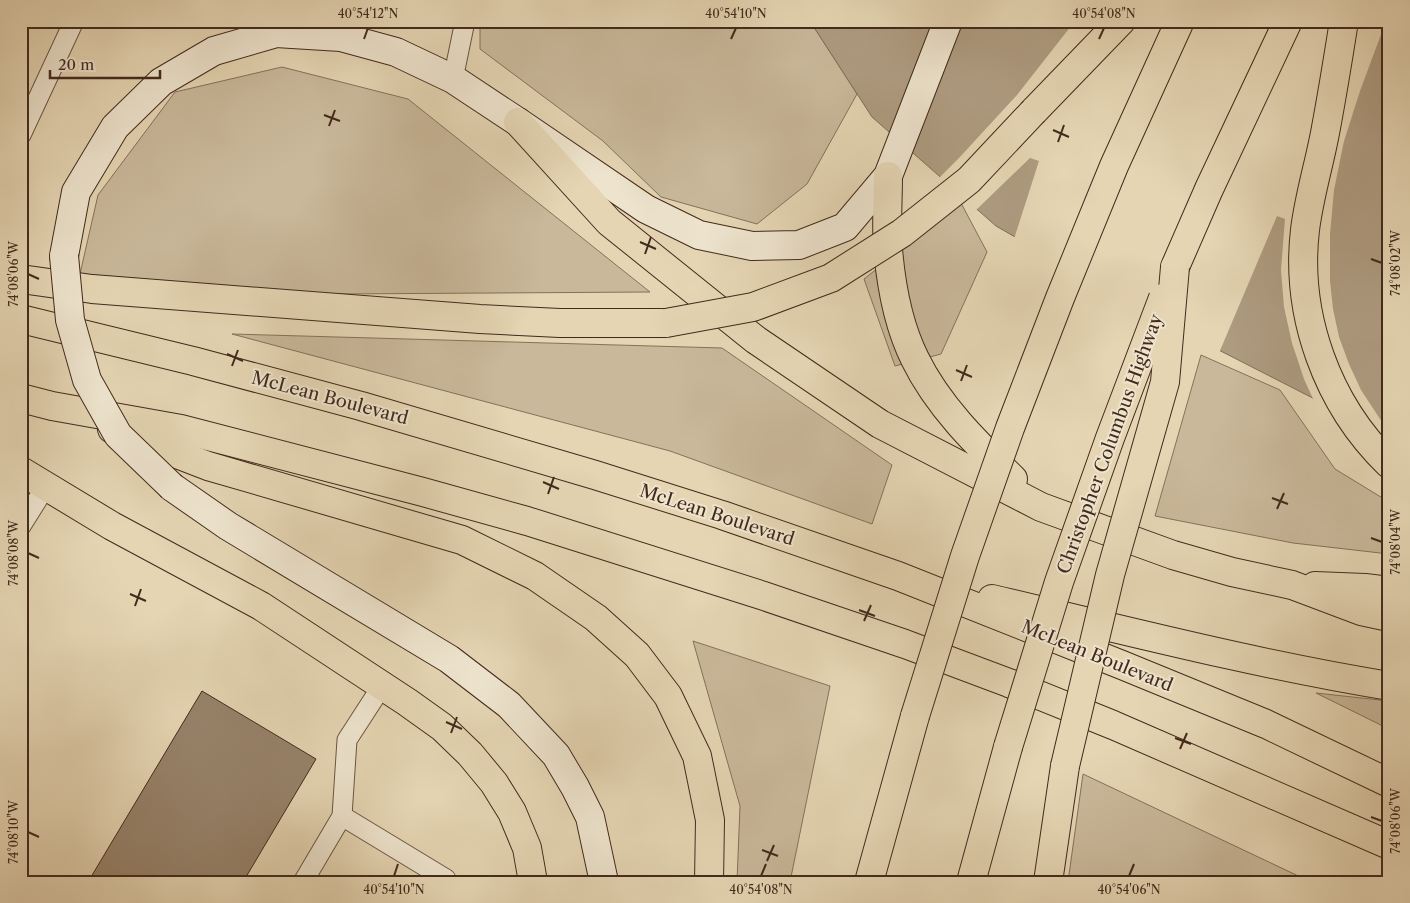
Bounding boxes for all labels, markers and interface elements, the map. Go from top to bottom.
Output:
text: 40°54'12"N [338,6,398,21]
text: 40°54'10"N [705,6,767,21]
text: 40°54'08"N [1072,6,1136,21]
scale bar [50,48,160,80]
text: 20 m [58,55,94,74]
text: 74°08'02"W [1388,229,1403,296]
text: 74°08'06"W [6,240,21,307]
street label: Christopher Columbus Highway [1053,310,1168,577]
street label: McLean Boulevard [249,366,411,430]
street label: McLean Boulevard [637,480,797,550]
text: 74°08'04"W [1388,508,1403,575]
text: 74°08'08"W [6,519,21,586]
street label: McLean Boulevard [1018,616,1176,696]
text: 74°08'06"W [1388,787,1403,854]
text: 74°08'10"W [6,799,21,864]
text: 40°54'10"N [363,882,425,897]
text: 40°54'08"N [729,882,793,897]
text: 40°54'06"N [1097,882,1161,897]

